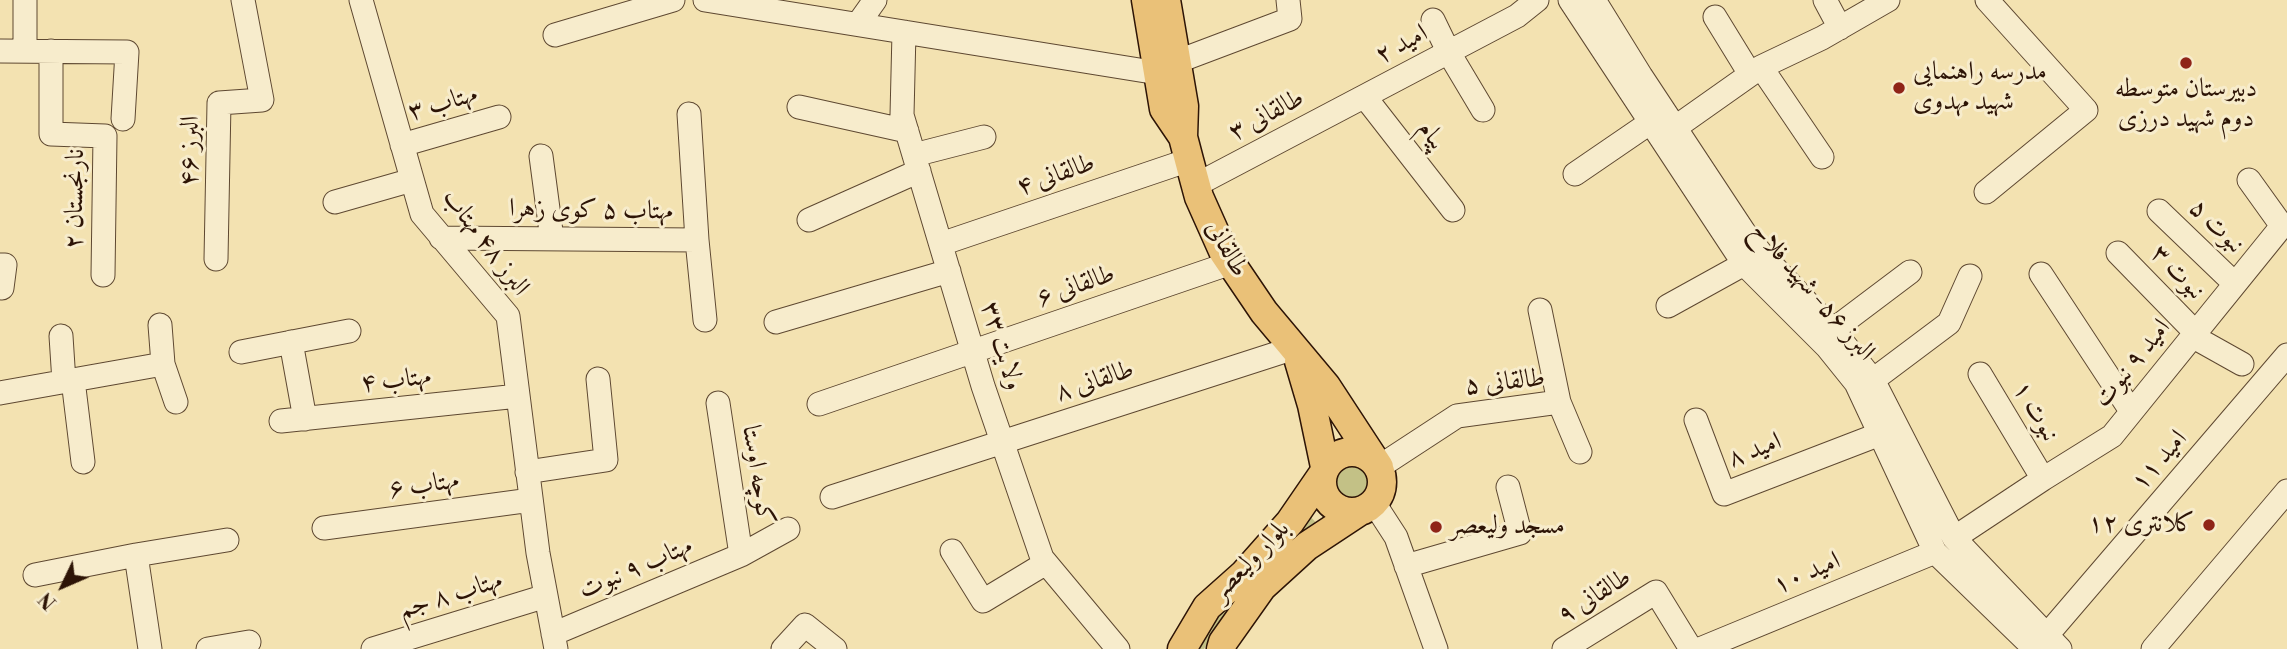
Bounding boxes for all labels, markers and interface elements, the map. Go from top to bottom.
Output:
street label: امید ۲ [1370,18,1434,72]
marker: دبیرستان متوسطه دوم شهید درزی [2178,55,2194,71]
place label: مدرسه راهنمایی شهید مهدوی [1913,57,2047,119]
place label: دبیرستان متوسطه دوم شهید درزی [2115,74,2257,136]
street label: مهتاب ۳ [405,79,481,129]
marker: مدرسه راهنمایی شهید مهدوی [1891,80,1907,96]
street label: طالقانی ۳ [1224,83,1310,149]
street label: البرز ۴۶ [175,115,207,187]
street label: پیام [1410,115,1452,157]
street label: طالقانی ۴ [1013,148,1099,204]
street label: نارنجستان ۲ [60,149,92,249]
street label: البرز ۴۸ مهتاب [435,183,535,303]
street label: نبوت ۵ [2182,193,2250,261]
street label: مهتاب ۵ کوی زهرا [509,194,673,228]
street label: طالقانی [1198,215,1254,283]
street label: البرز ۵۶- شهید فلاح [1743,216,1881,368]
street label: نبوت ۳ [2143,239,2211,307]
street label: طالقانی ۶ [1033,259,1119,315]
street label: ولایت ٣۳ [973,298,1029,394]
street label: امید ۹ نبوت [2088,313,2178,415]
street label: طالقانی ۸ [1052,355,1138,409]
street label: مهتاب ۴ [359,362,433,400]
street label: طالقانی ۵ [1463,363,1547,403]
street label: نبوت ۱ [2005,376,2065,448]
street label: کوچه اوستا [734,423,780,527]
street label: امید ۱۱ [2125,424,2195,498]
street label: امید ۸ [1724,427,1786,475]
street label: مهتاب ۶ [387,466,461,506]
place label: کلانتری ۱۲ [2088,509,2195,541]
place label: مسجد ولیعصر [1450,511,1565,543]
street label: بلوار ولیعصر [1205,514,1297,608]
marker: کلانتری ۱۲ [2201,517,2217,533]
marker: مسجد ولیعصر [1428,519,1444,535]
street label: مهتاب ۹ نبوت [574,531,698,607]
street label: امید ۱۰ [1769,546,1845,602]
north arrow [28,551,98,621]
street label: طالقانی ۹ [1553,562,1637,632]
street label: مهتاب ۸ جم [395,565,507,627]
text: N [34,587,62,614]

